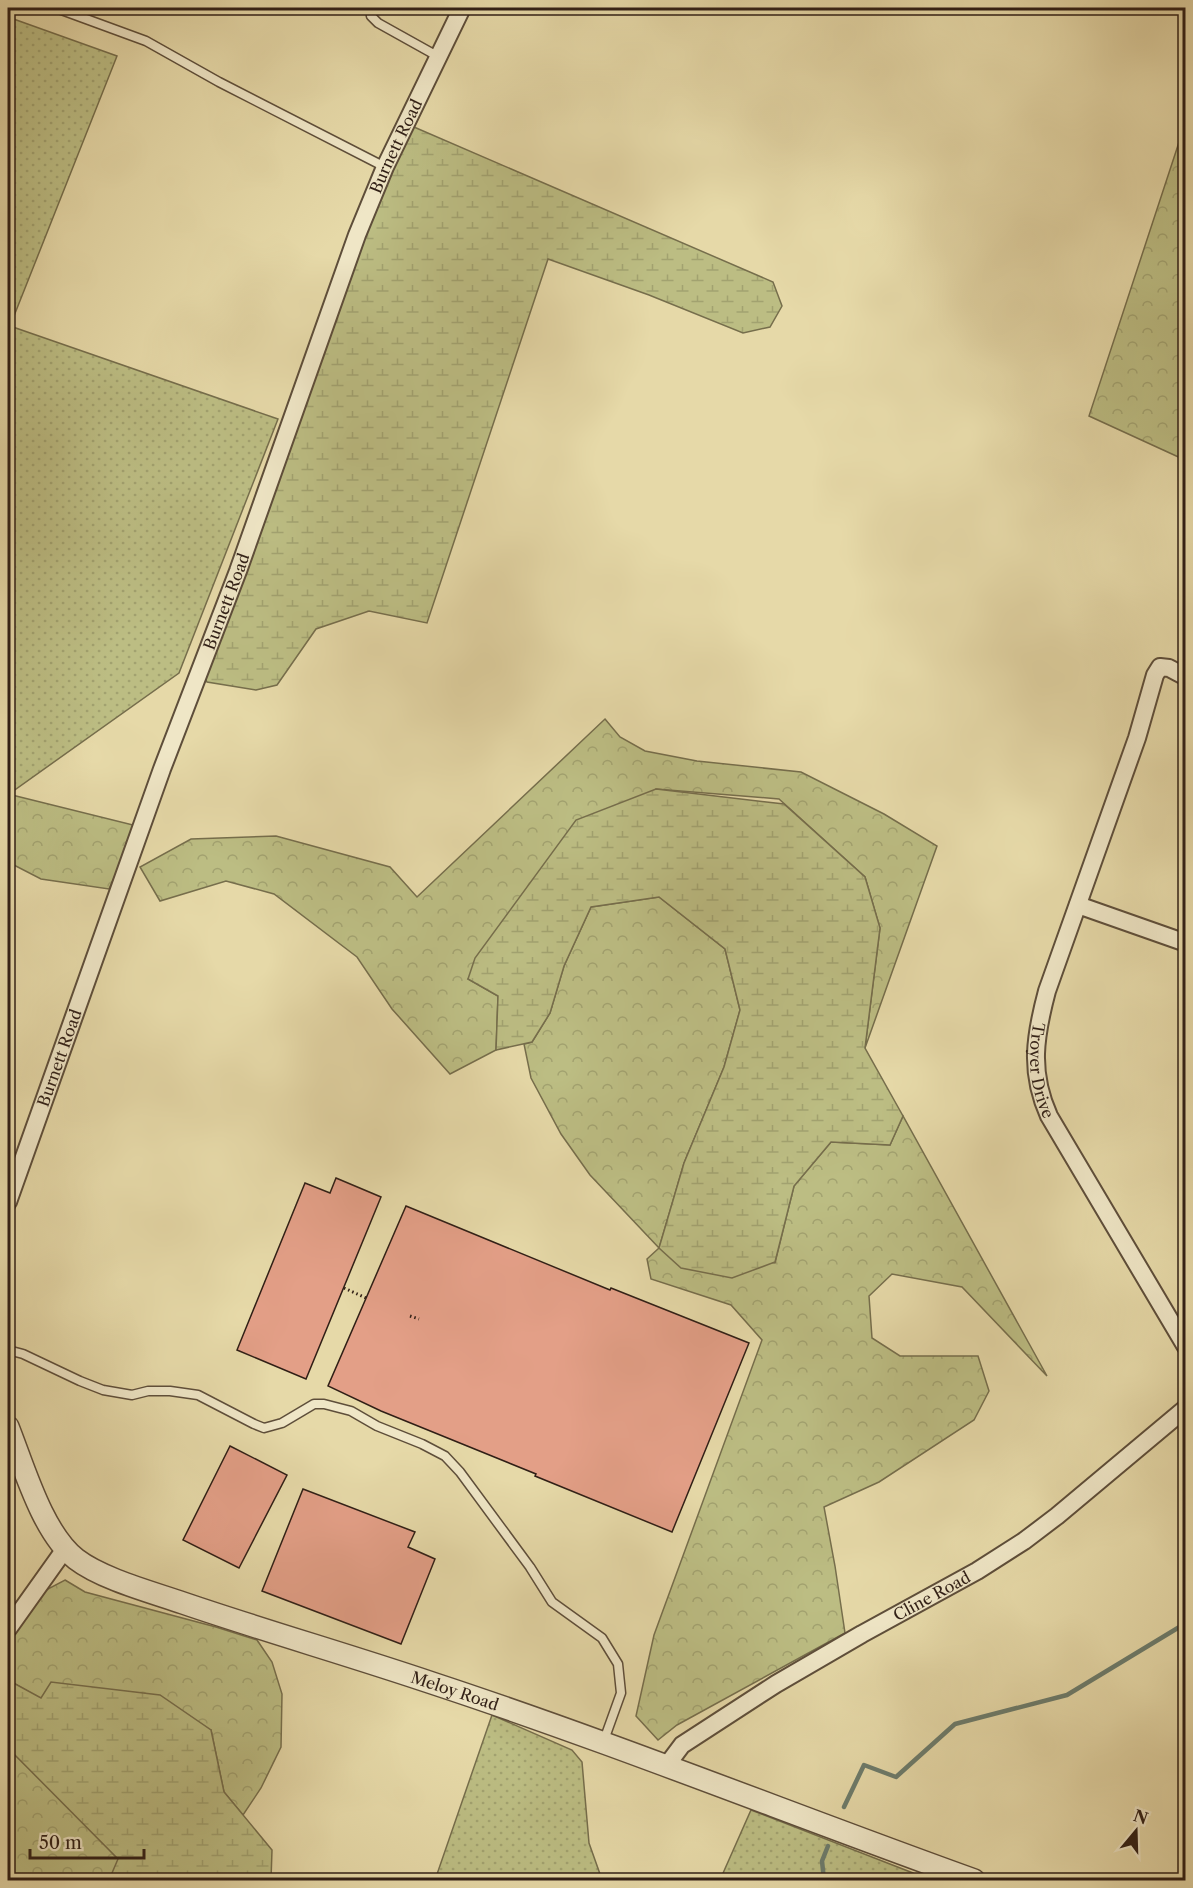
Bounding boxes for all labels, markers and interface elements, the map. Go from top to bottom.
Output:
street label: Burnett Road [365,96,427,196]
street label: Burnett Road [199,550,254,653]
street label: Burnett Road [33,1006,86,1109]
street label: Troyer Drive [1026,1021,1059,1121]
street label: Cline Road [890,1567,974,1625]
street label: Meloy Road [409,1667,502,1715]
north arrow [1106,1801,1166,1861]
text: N [1131,1805,1151,1829]
scale bar [30,1822,144,1860]
text: 50 m [39,1832,82,1854]

